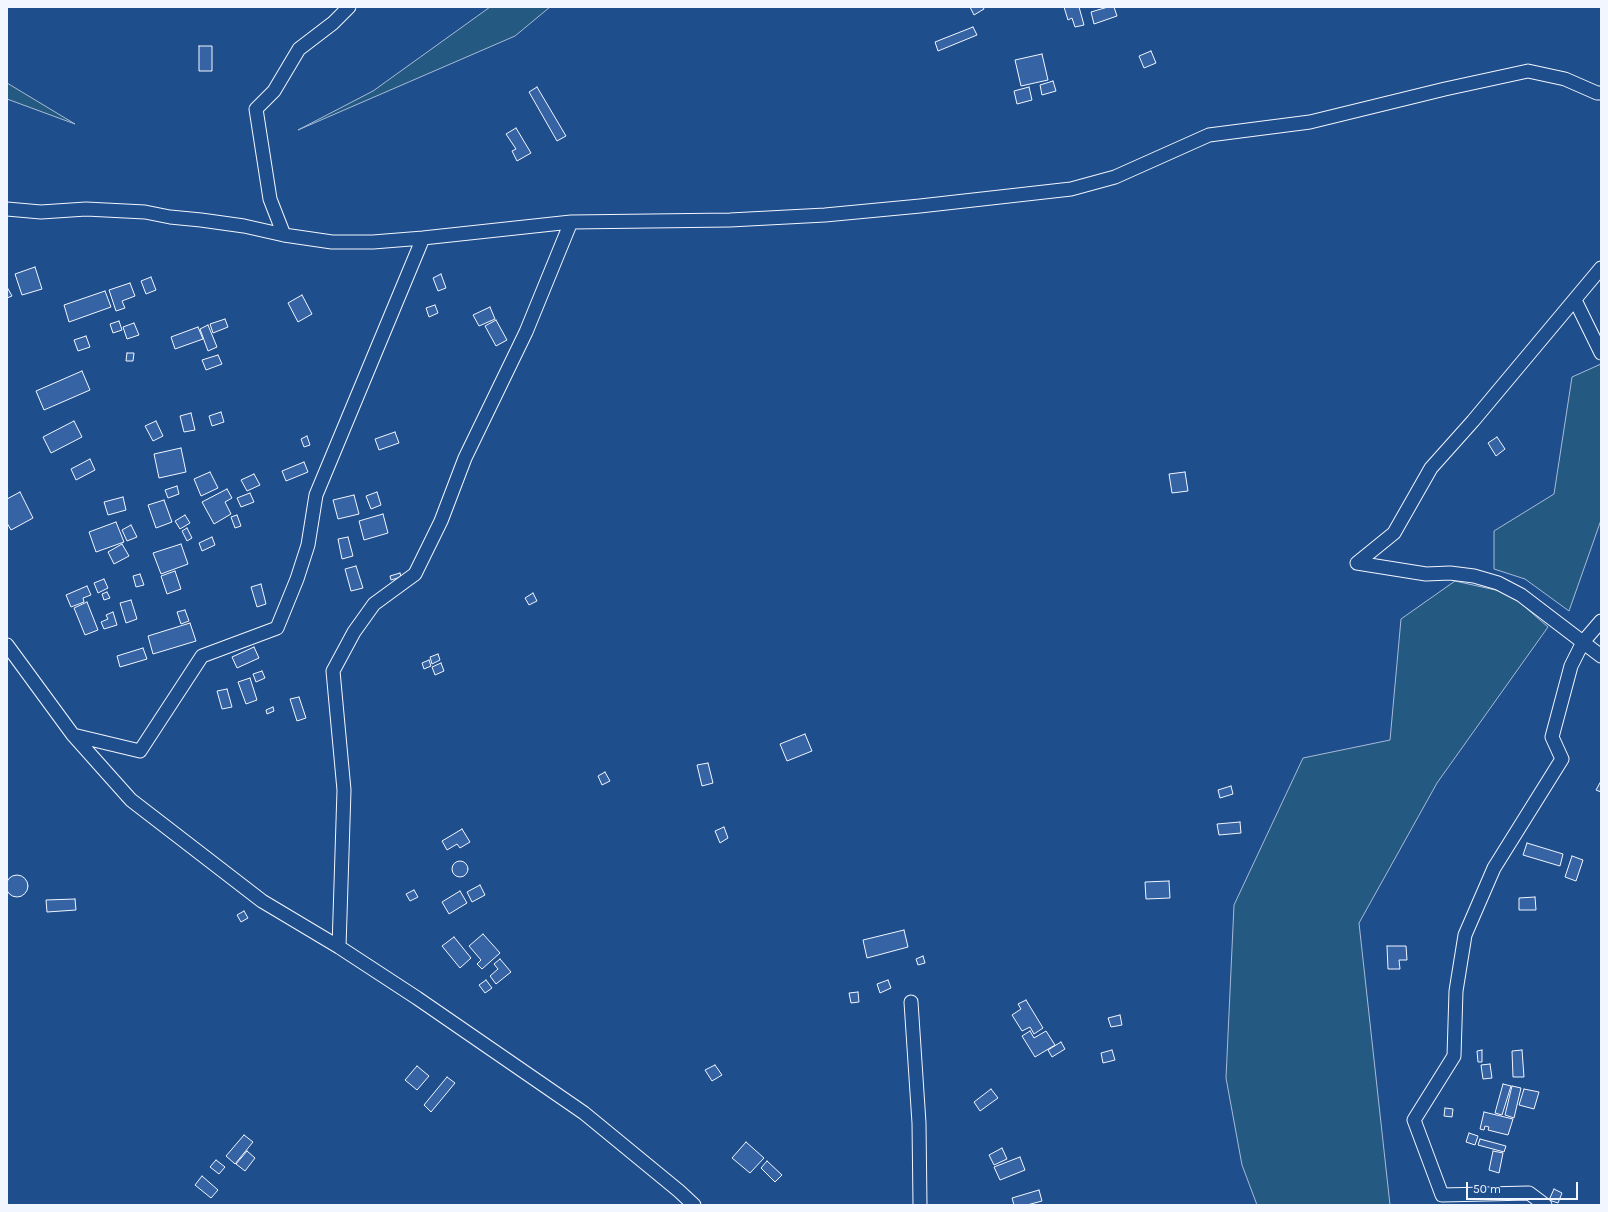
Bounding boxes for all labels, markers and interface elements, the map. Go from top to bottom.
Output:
scale bar [1468,1174,1580,1200]
text: 50 m [1473,1182,1501,1196]

